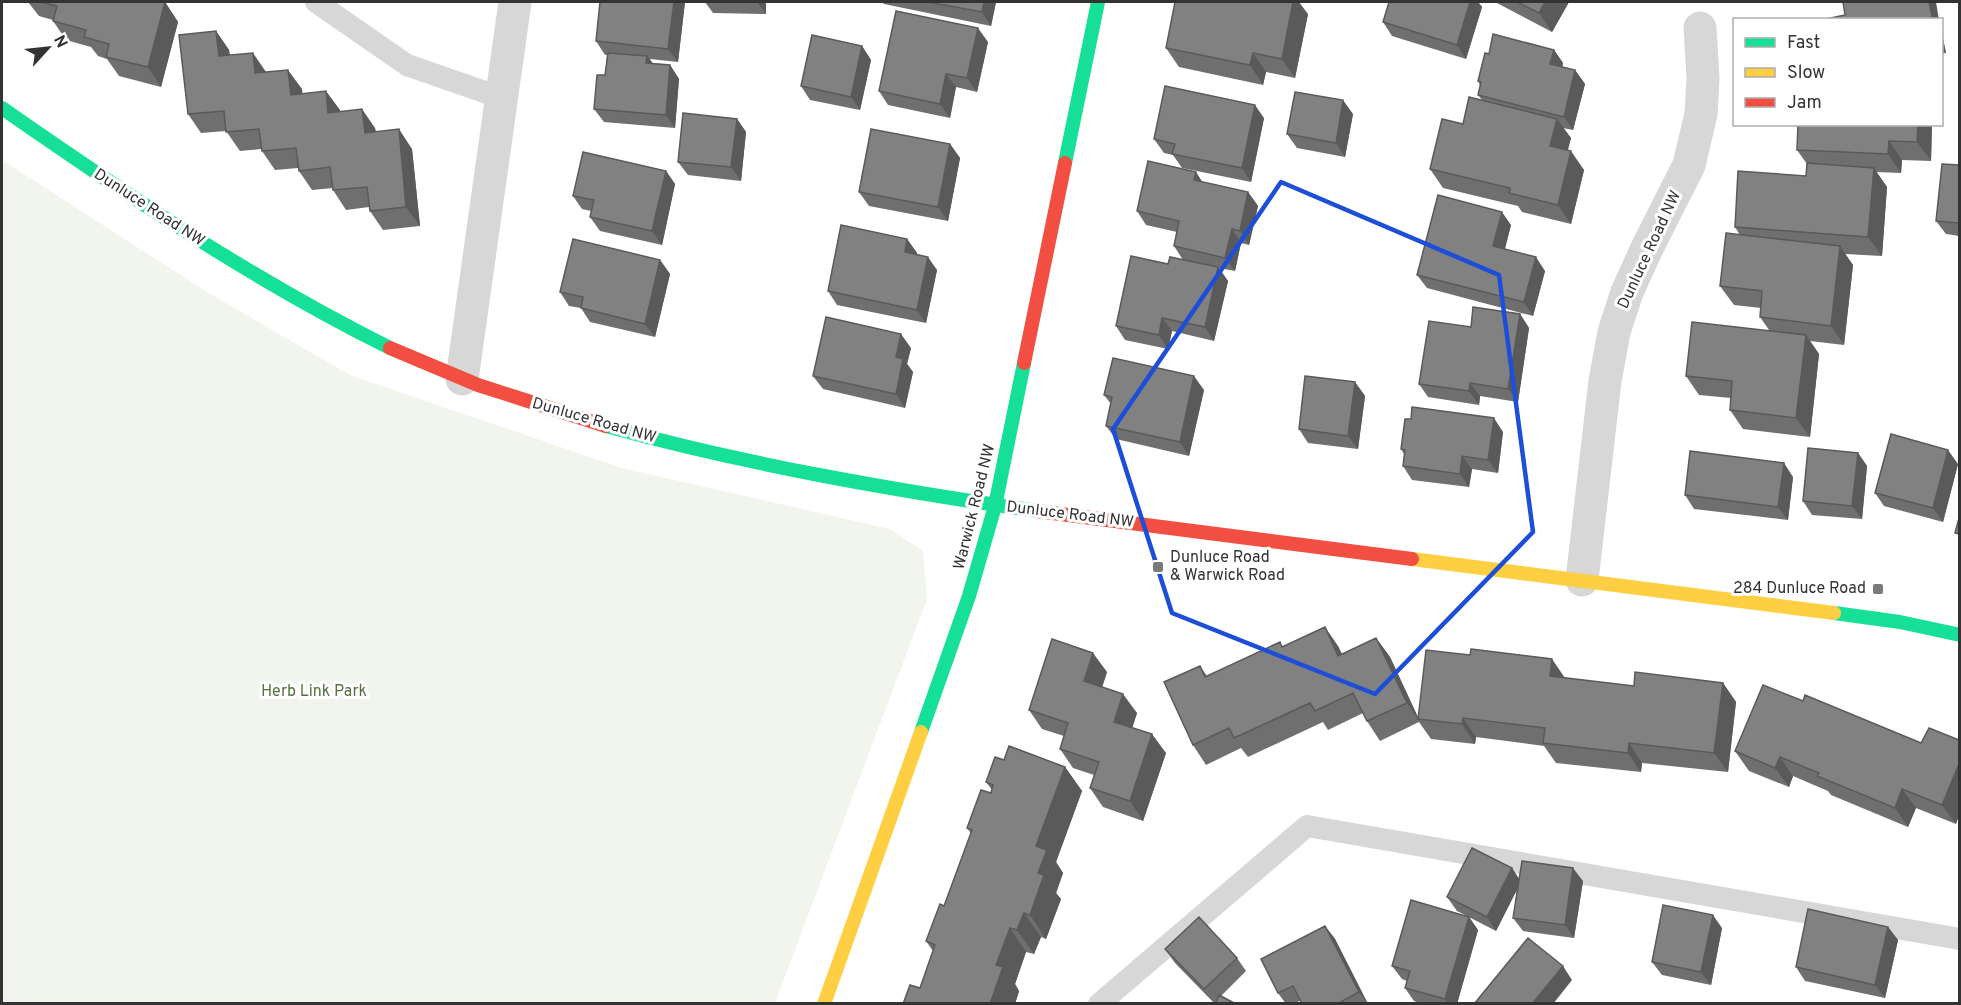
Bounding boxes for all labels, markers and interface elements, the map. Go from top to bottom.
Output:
north arrow [18,18,78,78]
legend [1733,18,1943,126]
text: N [48,32,71,52]
text: Fast [1787,32,1820,55]
text: Slow [1787,62,1825,85]
text: Jam [1787,92,1822,115]
street label: Dunluce Road NW [90,165,208,251]
street label: Dunluce Road NW [1614,188,1686,312]
street label: Dunluce Road NW [530,394,658,448]
street label: Warwick Road NW [950,442,1000,572]
street label: Dunluce Road NW [1005,497,1135,533]
place label: Dunluce Road & Warwick Road [1170,548,1285,586]
marker: Dunluce Road & Warwick Road [1151,560,1165,574]
place label: 284 Dunluce Road [1733,579,1866,599]
marker: 284 Dunluce Road [1871,582,1885,596]
park label: Herb Link Park [261,682,367,702]

